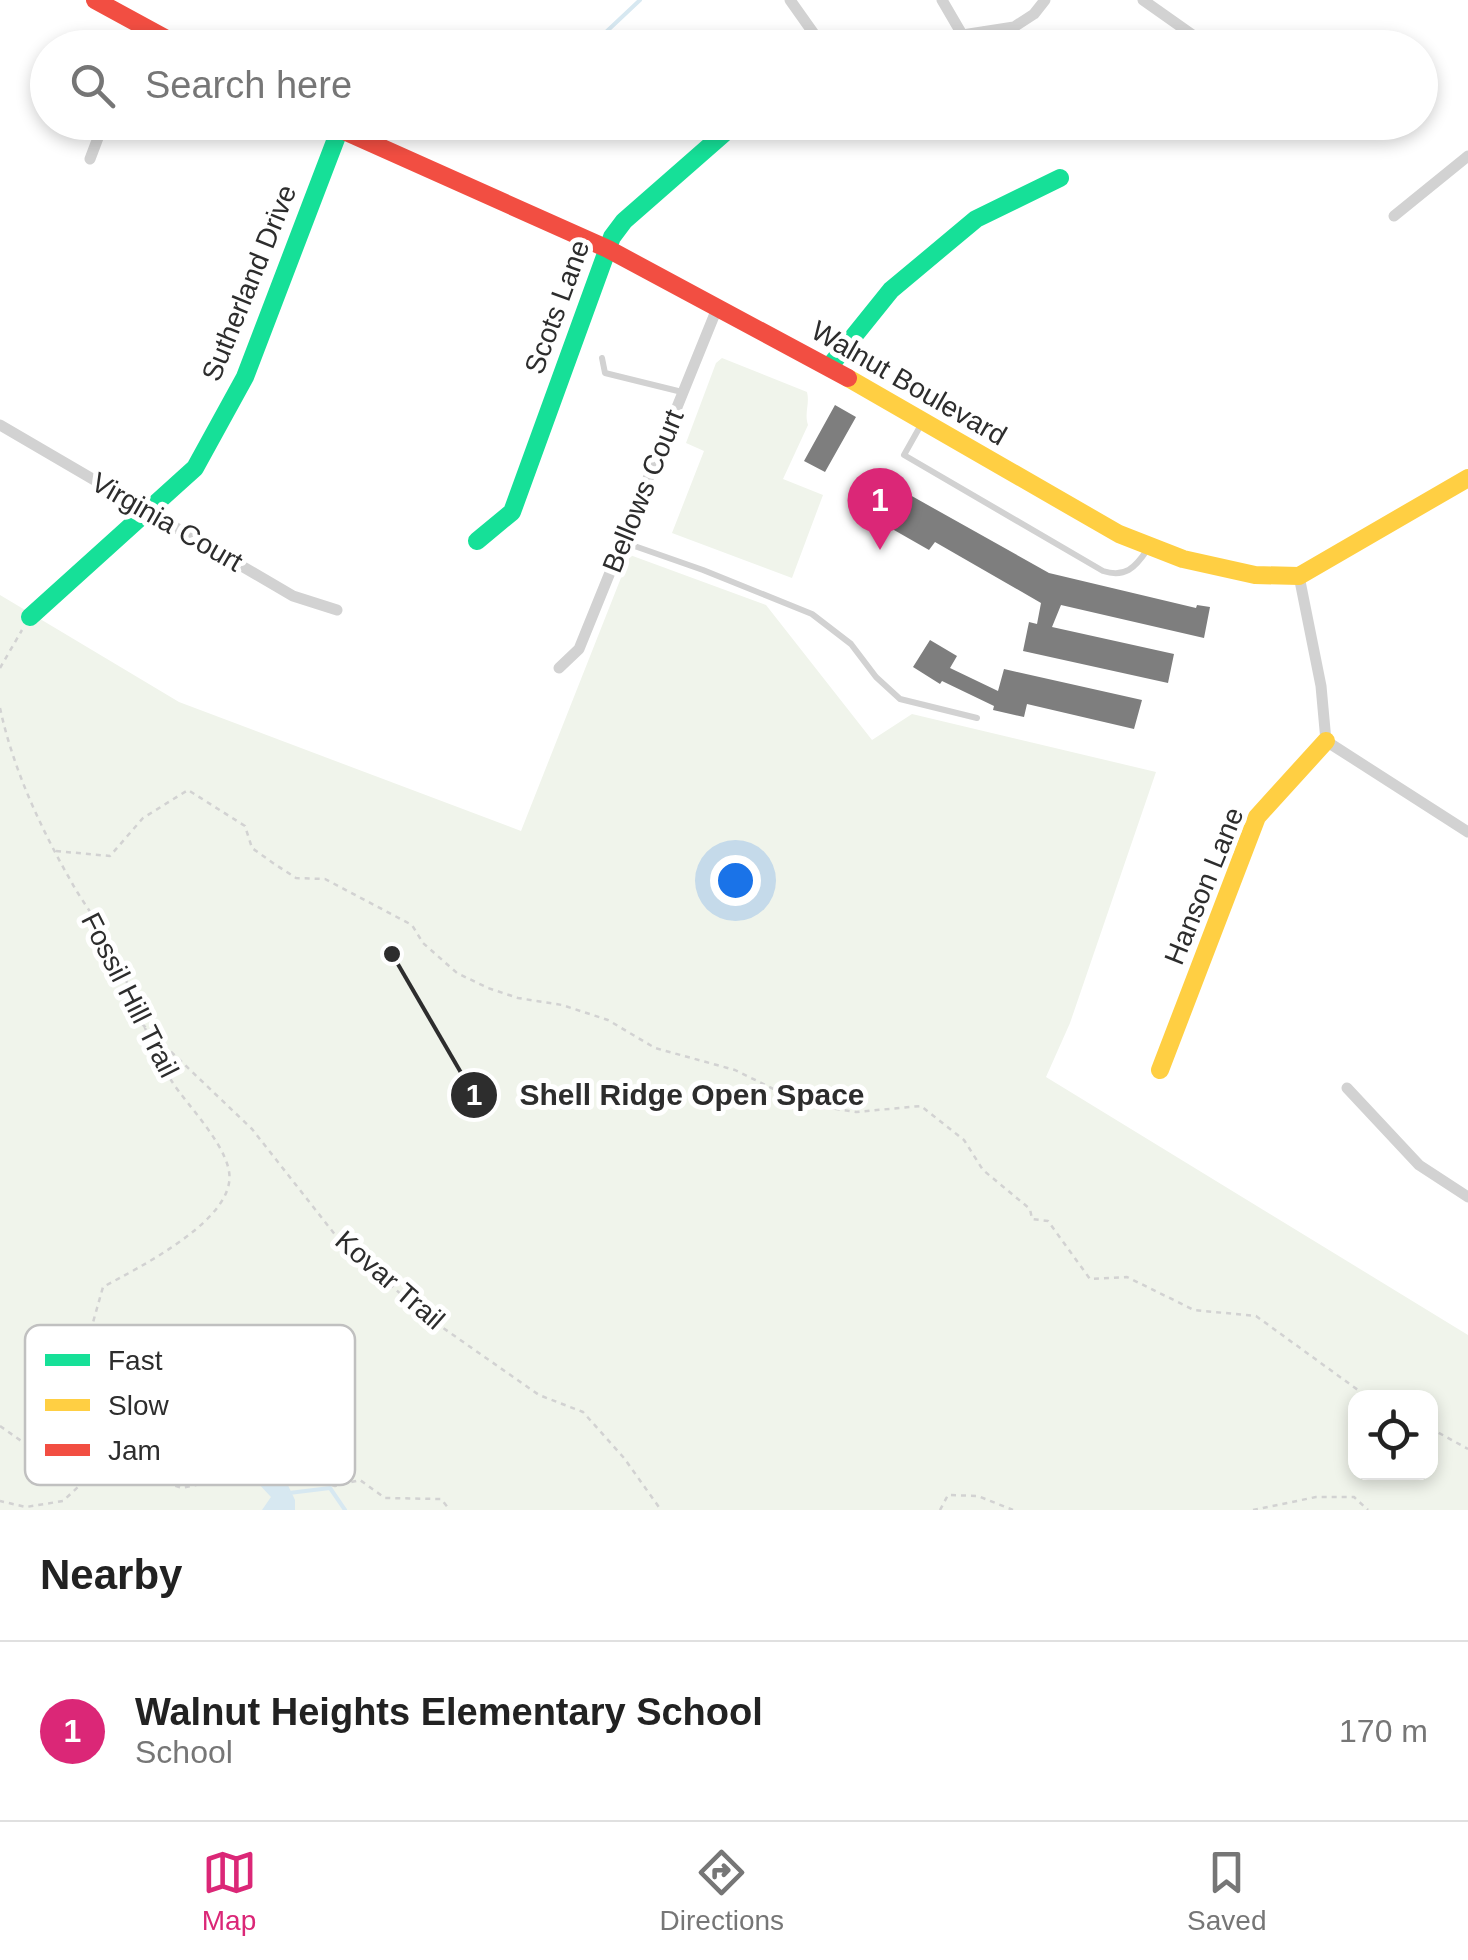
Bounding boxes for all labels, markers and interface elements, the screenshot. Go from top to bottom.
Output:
search box [30,30,1438,140]
icon: search [65,58,120,113]
text: Search here [145,64,352,106]
street label: Sutherland Drive [196,181,302,385]
street label: Scots Lane [518,236,596,378]
street label: Walnut Boulevard [806,315,1012,451]
street label: Bellows Court [596,405,690,577]
street label: Virginia Court [86,466,248,578]
pin: 1 [848,468,912,550]
street label: Hanson Lane [1158,803,1250,969]
your location [710,855,761,906]
street label: Fossil Hill Trail [75,908,185,1082]
callout: Shell Ridge Open Space [449,1065,885,1125]
text: 1 [466,1078,482,1111]
text: Shell Ridge Open Space [519,1078,865,1111]
street label: Kovar Trail [329,1224,451,1336]
legend [25,1325,355,1485]
text: Fast [108,1345,163,1376]
text: Slow [108,1390,169,1421]
map controls [1348,1390,1438,1480]
button: locate [1348,1390,1438,1480]
text: Jam [108,1435,161,1466]
text: Nearby [40,1551,182,1598]
text: Walnut Heights Elementary School [135,1691,763,1733]
text: 1 [64,1713,81,1749]
text: 170 m [1339,1713,1428,1749]
text: School [135,1734,233,1770]
tab: Map [202,1845,257,1937]
tab: Directions [660,1845,784,1937]
tab: Saved [1187,1845,1266,1937]

